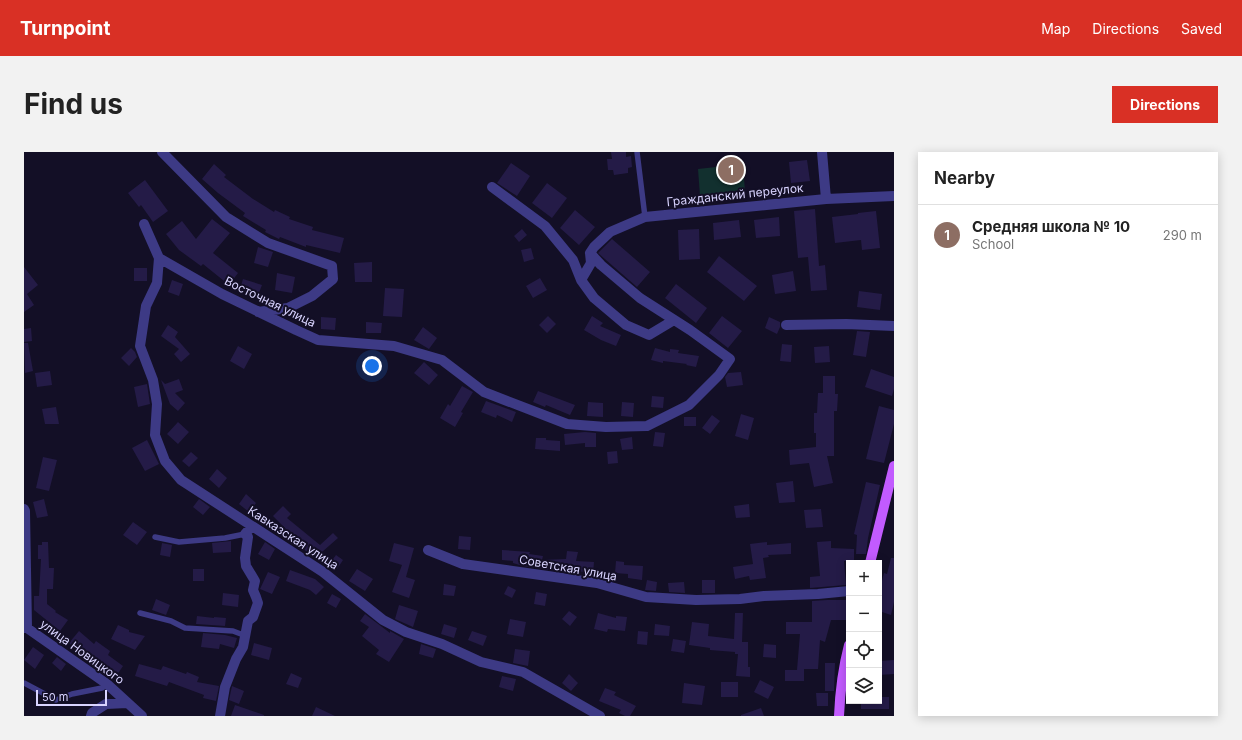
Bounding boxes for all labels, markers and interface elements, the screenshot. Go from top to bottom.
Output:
text: Turnpoint [20,17,110,40]
text: Map [1041,20,1070,37]
text: Directions [1092,20,1159,37]
text: Saved [1181,20,1222,37]
button: Directions [1112,86,1218,123]
text: Find us [24,87,123,121]
pin: 1 [718,155,744,185]
text: Nearby [934,168,995,188]
street label: Гражданский переулок [666,180,805,209]
text: Средняя школа № 10 [972,217,1130,236]
text: 1 [944,227,950,243]
text: 290 m [1163,227,1202,243]
text: School [972,236,1014,252]
street label: Восточная улица [222,273,318,330]
your location [362,356,382,376]
street label: Кавказская улица [245,503,341,572]
street label: Советская улица [518,551,618,584]
map controls [846,560,882,704]
button: + [846,560,882,596]
button: − [846,596,882,632]
street label: улица Новицкого [37,616,127,687]
button: locate [846,632,882,668]
button: layers [846,668,882,704]
scale bar [36,688,107,707]
text: 50 m [42,690,68,704]

